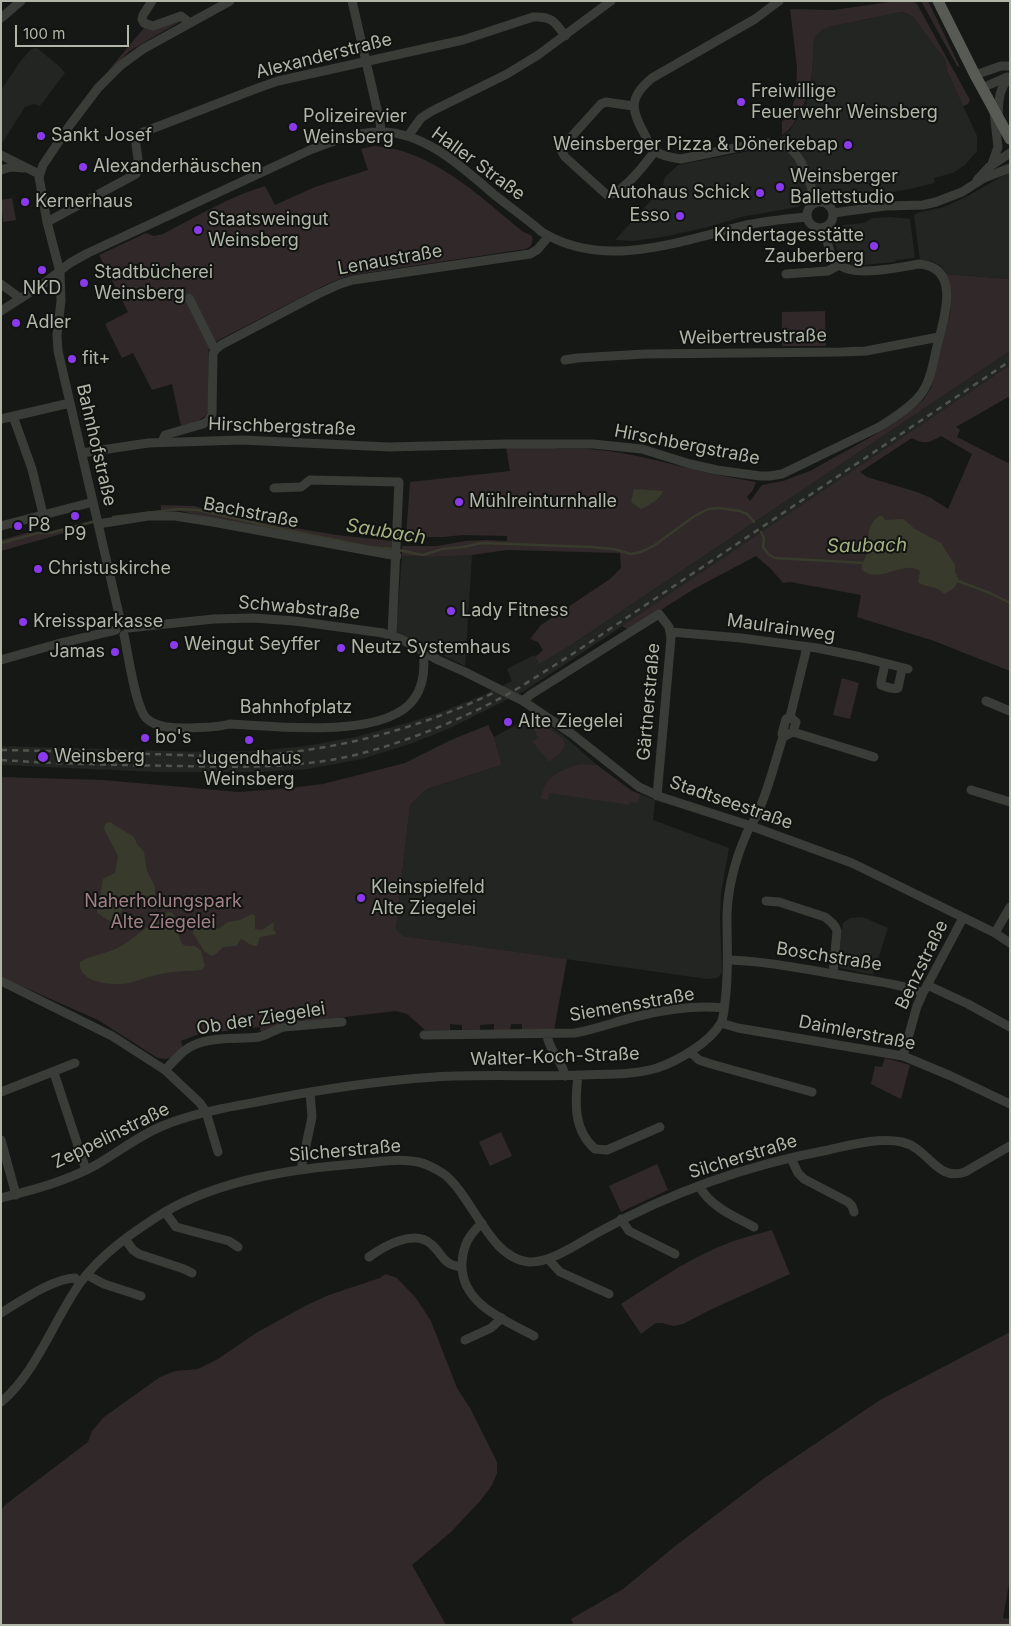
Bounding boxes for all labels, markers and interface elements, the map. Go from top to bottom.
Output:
scale bar [18,15,131,47]
text: 100 m [23,24,65,43]
street label: Alexanderstraße [254,29,394,83]
place label: Freiwillige Feuerwehr Weinsberg [751,81,938,124]
marker: Freiwillige Feuerwehr Weinsberg [735,96,747,108]
place label: Polizeirevier Weinsberg [303,106,407,148]
marker: Polizeirevier Weinsberg [287,121,299,133]
street label: Haller Straße [427,123,529,205]
place label: Sankt Josef [51,125,152,147]
marker: Sankt Josef [35,130,47,142]
place label: Weinsberger Pizza & Dönerkebap [553,134,838,156]
marker: Weinsberger Pizza & Dönerkebap [842,139,854,151]
place label: Alexanderhäuschen [93,156,262,178]
marker: Alexanderhäuschen [77,161,89,173]
place label: Weinsberger Ballettstudio [790,166,898,208]
marker: Weinsberger Ballettstudio [774,181,786,193]
place label: Autohaus Schick [607,182,750,204]
marker: Autohaus Schick [754,187,766,199]
place label: Kernerhaus [35,191,133,213]
marker: Kernerhaus [19,196,31,208]
place label: Esso [629,205,670,227]
place label: Staatsweingut Weinsberg [208,209,328,252]
marker: Esso [674,210,686,222]
marker: Staatsweingut Weinsberg [192,224,204,236]
place label: Kindertagesstätte Zauberberg [714,225,864,268]
street label: Lenaustraße [336,240,444,280]
marker: Kindertagesstätte Zauberberg [868,240,880,252]
place label: Stadtbücherei Weinsberg [94,262,213,304]
marker: NKD [36,264,48,276]
marker: Stadtbücherei Weinsberg [78,277,90,289]
place label: NKD [23,278,61,300]
place label: Adler [26,312,71,334]
marker: Adler [10,317,22,329]
street label: Weibertreustraße [679,325,827,349]
place label: fit+ [82,348,110,370]
marker: fit+ [66,353,78,365]
street label: Bahnhofstraße [71,382,121,508]
street label: Hirschbergstraße [208,414,356,440]
street label: Hirschbergstraße [612,420,762,470]
place label: Mühlreinturnhalle [469,491,617,513]
street label: Bachstraße [201,493,301,533]
marker: Mühlreinturnhalle [453,496,465,508]
marker: P9 [69,510,81,522]
water label: Saubach [344,514,428,550]
place label: P8 [28,515,51,537]
marker: P8 [12,520,24,532]
place label: P9 [64,524,86,546]
water label: Saubach [827,534,907,558]
place label: Christuskirche [48,558,171,580]
marker: Christuskirche [32,563,44,575]
street label: Schwabstraße [237,592,361,624]
place label: Lady Fitness [461,600,569,622]
marker: Lady Fitness [445,605,457,617]
street label: Maulrainweg [725,610,837,646]
place label: Kreissparkasse [33,611,163,633]
marker: Kreissparkasse [17,616,29,628]
place label: Weingut Seyffer [184,634,320,656]
place label: Neutz Systemhaus [351,637,511,659]
marker: Weingut Seyffer [168,639,180,651]
place label: Jamas [49,641,105,663]
marker: Neutz Systemhaus [335,642,347,654]
street label: Gärtnerstraße [633,642,665,762]
marker: Jamas [109,646,121,658]
street label: Bahnhofplatz [240,697,352,719]
place label: Alte Ziegelei [518,711,623,733]
marker: Alte Ziegelei [502,716,514,728]
place label: bo's [155,727,191,749]
marker: bo's [139,732,151,744]
marker: Jugendhaus Weinsberg [243,734,255,746]
place label: Weinsberg [54,746,145,768]
place label: Jugendhaus Weinsberg [196,748,302,791]
marker: Weinsberg [36,750,50,764]
street label: Stadtseestraße [667,772,795,834]
place label: Kleinspielfeld Alte Ziegelei [371,877,485,920]
park label: Naherholungspark Alte Ziegelei [84,891,242,934]
marker: Kleinspielfeld Alte Ziegelei [355,892,367,904]
street label: Benzstraße [891,917,953,1013]
street label: Boschstraße [775,938,883,976]
street label: Siemensstraße [568,983,696,1027]
street label: Ob der Ziegelei [195,998,327,1040]
street label: Daimlerstraße [797,1011,917,1055]
street label: Walter-Koch-Straße [470,1043,640,1071]
street label: Zeppelinstraße [49,1098,173,1174]
street label: Silcherstraße [686,1130,800,1184]
street label: Silcherstraße [288,1135,402,1167]

